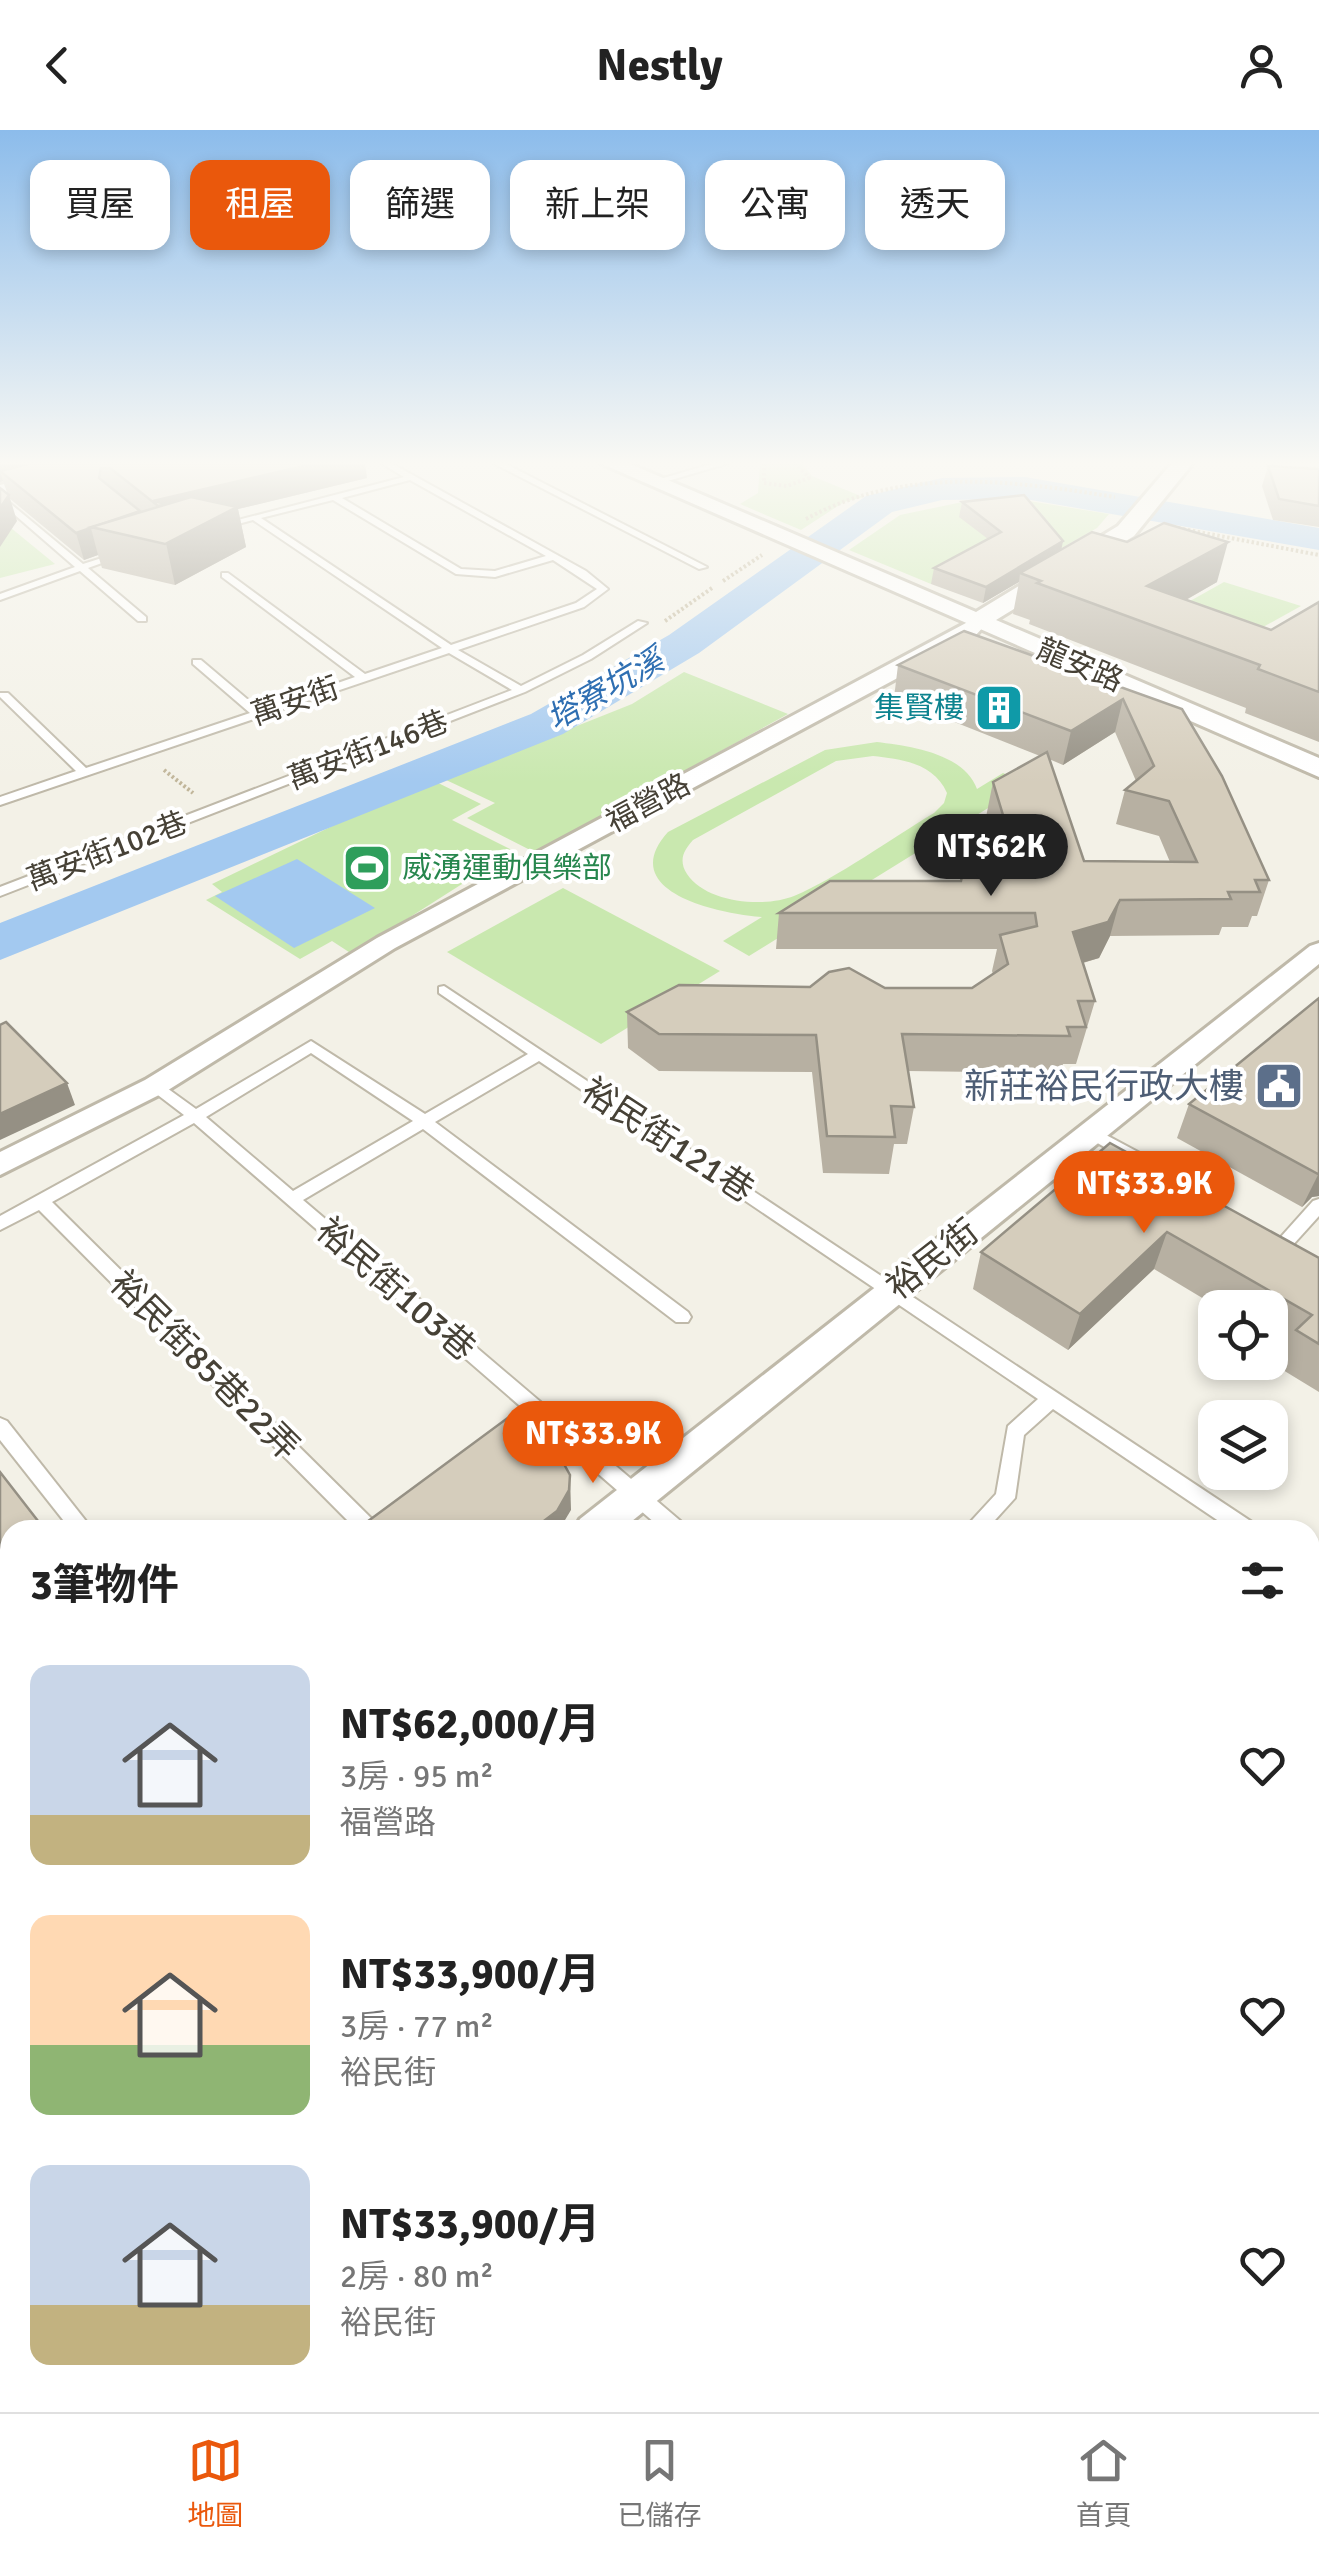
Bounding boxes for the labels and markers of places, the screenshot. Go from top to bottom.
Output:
building icon: 集賢樓 [973,682,1025,734]
place label: 集賢樓 [874,690,964,727]
pin: NT$62K [910,814,1072,899]
sports icon: 威湧運動俱樂部 [341,842,393,894]
place label: 威湧運動俱樂部 [402,850,612,887]
public building icon: 新莊裕民行政大樓 [1253,1060,1305,1112]
place label: 新莊裕民行政大樓 [964,1065,1244,1108]
pin: NT$33.9K [1041,1151,1247,1236]
pin: NT$33.9K [490,1401,696,1486]

